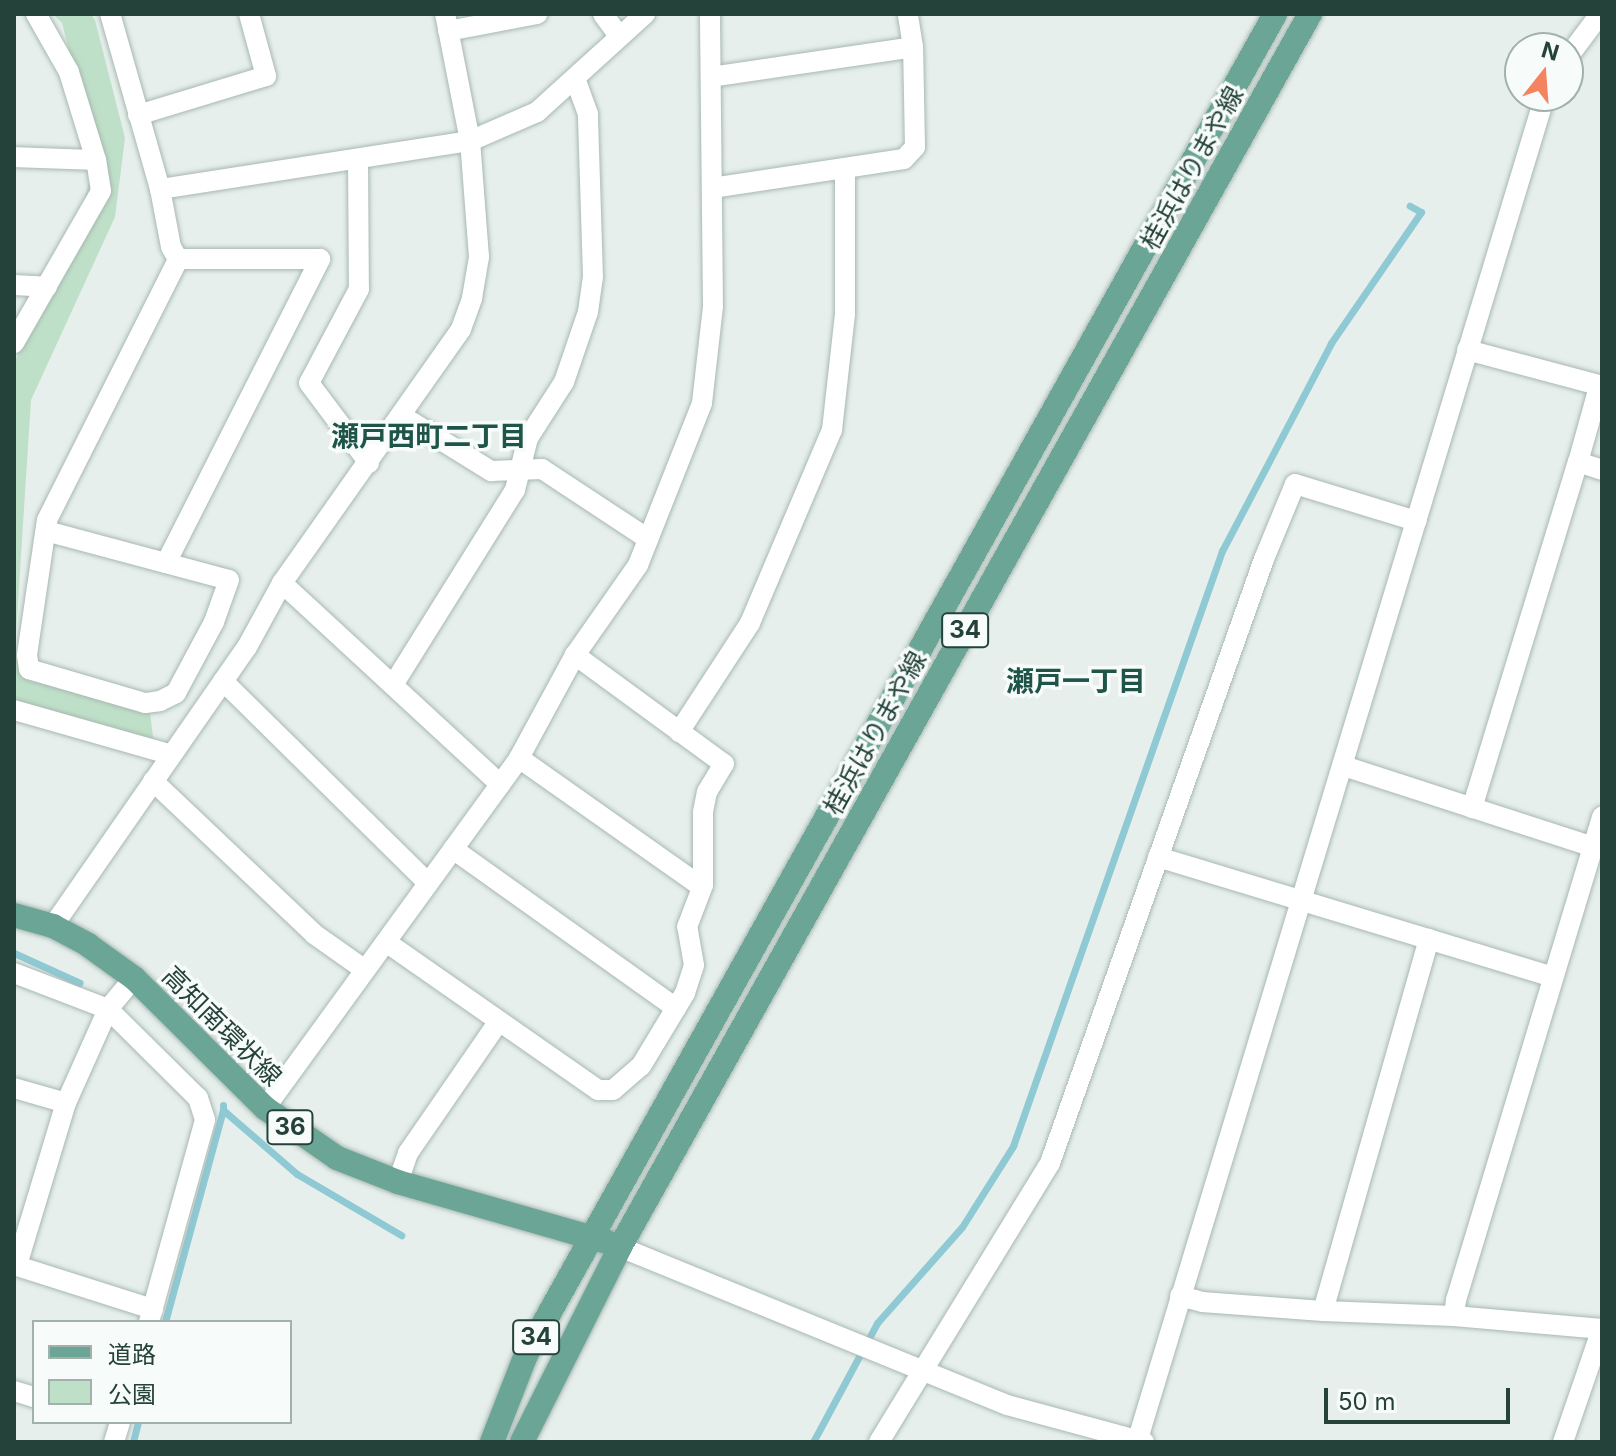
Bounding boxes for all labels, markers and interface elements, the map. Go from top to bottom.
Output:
north arrow [1504,32,1584,112]
text: N [1539,36,1562,66]
street label: 桂浜はりまや線 [1134,81,1250,255]
district label: 瀬戸西町二丁目 [331,419,527,453]
road number: 34 [941,610,989,650]
street label: 桂浜はりまや線 [817,646,933,820]
district label: 瀬戸一丁目 [1006,664,1146,698]
street label: 高知南環状線 [156,960,288,1092]
road number: 36 [266,1107,314,1147]
road number: 34 [512,1317,560,1357]
legend [32,1320,292,1424]
text: 道路 [108,1340,156,1369]
scale bar [1328,1372,1514,1422]
text: 公園 [108,1380,156,1409]
text: 50 m [1338,1387,1396,1416]

